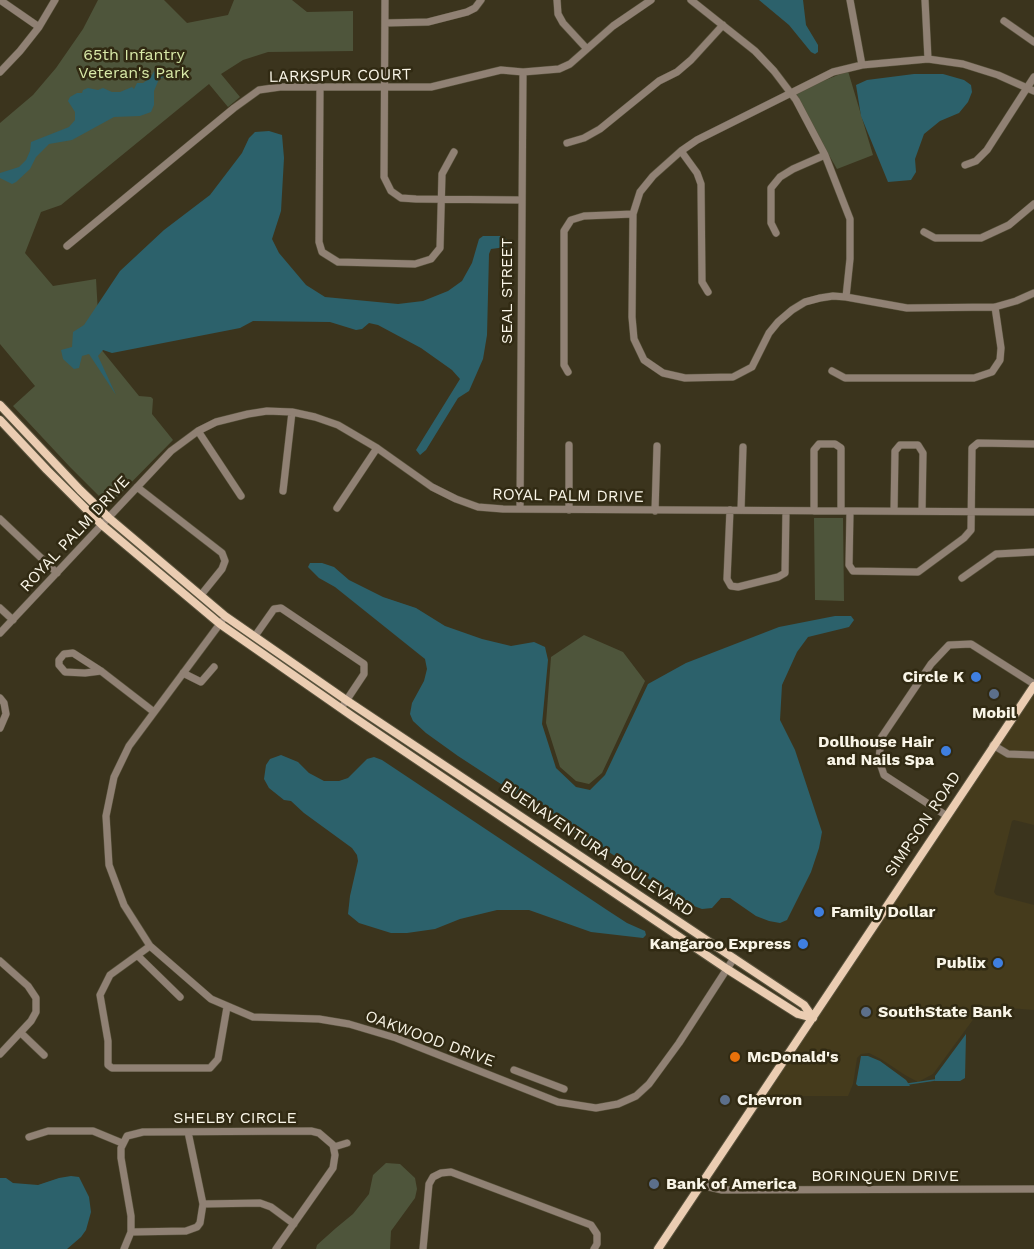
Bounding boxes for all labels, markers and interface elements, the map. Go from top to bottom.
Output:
park label: 65th Infantry Veteran's Park [78,45,190,83]
street label: LARKSPUR COURT [269,65,411,87]
street label: SEAL STREET [497,238,517,344]
street label: ROYAL PALM DRIVE [16,472,134,596]
street label: ROYAL PALM DRIVE [492,485,644,507]
place label: Circle K [902,667,964,687]
marker: Circle K [969,670,983,684]
marker: Mobil [987,687,1001,701]
place label: Mobil [972,703,1016,723]
place label: Dollhouse Hair and Nails Spa [818,732,934,770]
marker: Dollhouse Hair and Nails Spa [939,744,953,758]
street label: SIMPSON ROAD [881,768,965,880]
street label: BUENAVENTURA BOULEVARD [497,777,697,921]
place label: Family Dollar [831,902,935,922]
marker: Family Dollar [812,905,826,919]
place label: Kangaroo Express [649,934,791,954]
marker: Kangaroo Express [796,937,810,951]
place label: Publix [936,953,986,973]
marker: Publix [991,956,1005,970]
place label: SouthState Bank [878,1002,1012,1022]
marker: SouthState Bank [859,1005,873,1019]
street label: OAKWOOD DRIVE [363,1007,497,1071]
place label: McDonald's [747,1047,839,1067]
marker: McDonald's [728,1050,742,1064]
place label: Chevron [737,1090,802,1110]
marker: Chevron [718,1093,732,1107]
street label: SHELBY CIRCLE [173,1108,297,1128]
street label: BORINQUEN DRIVE [811,1166,959,1186]
place label: Bank of America [666,1174,796,1194]
marker: Bank of America [647,1177,661,1191]

